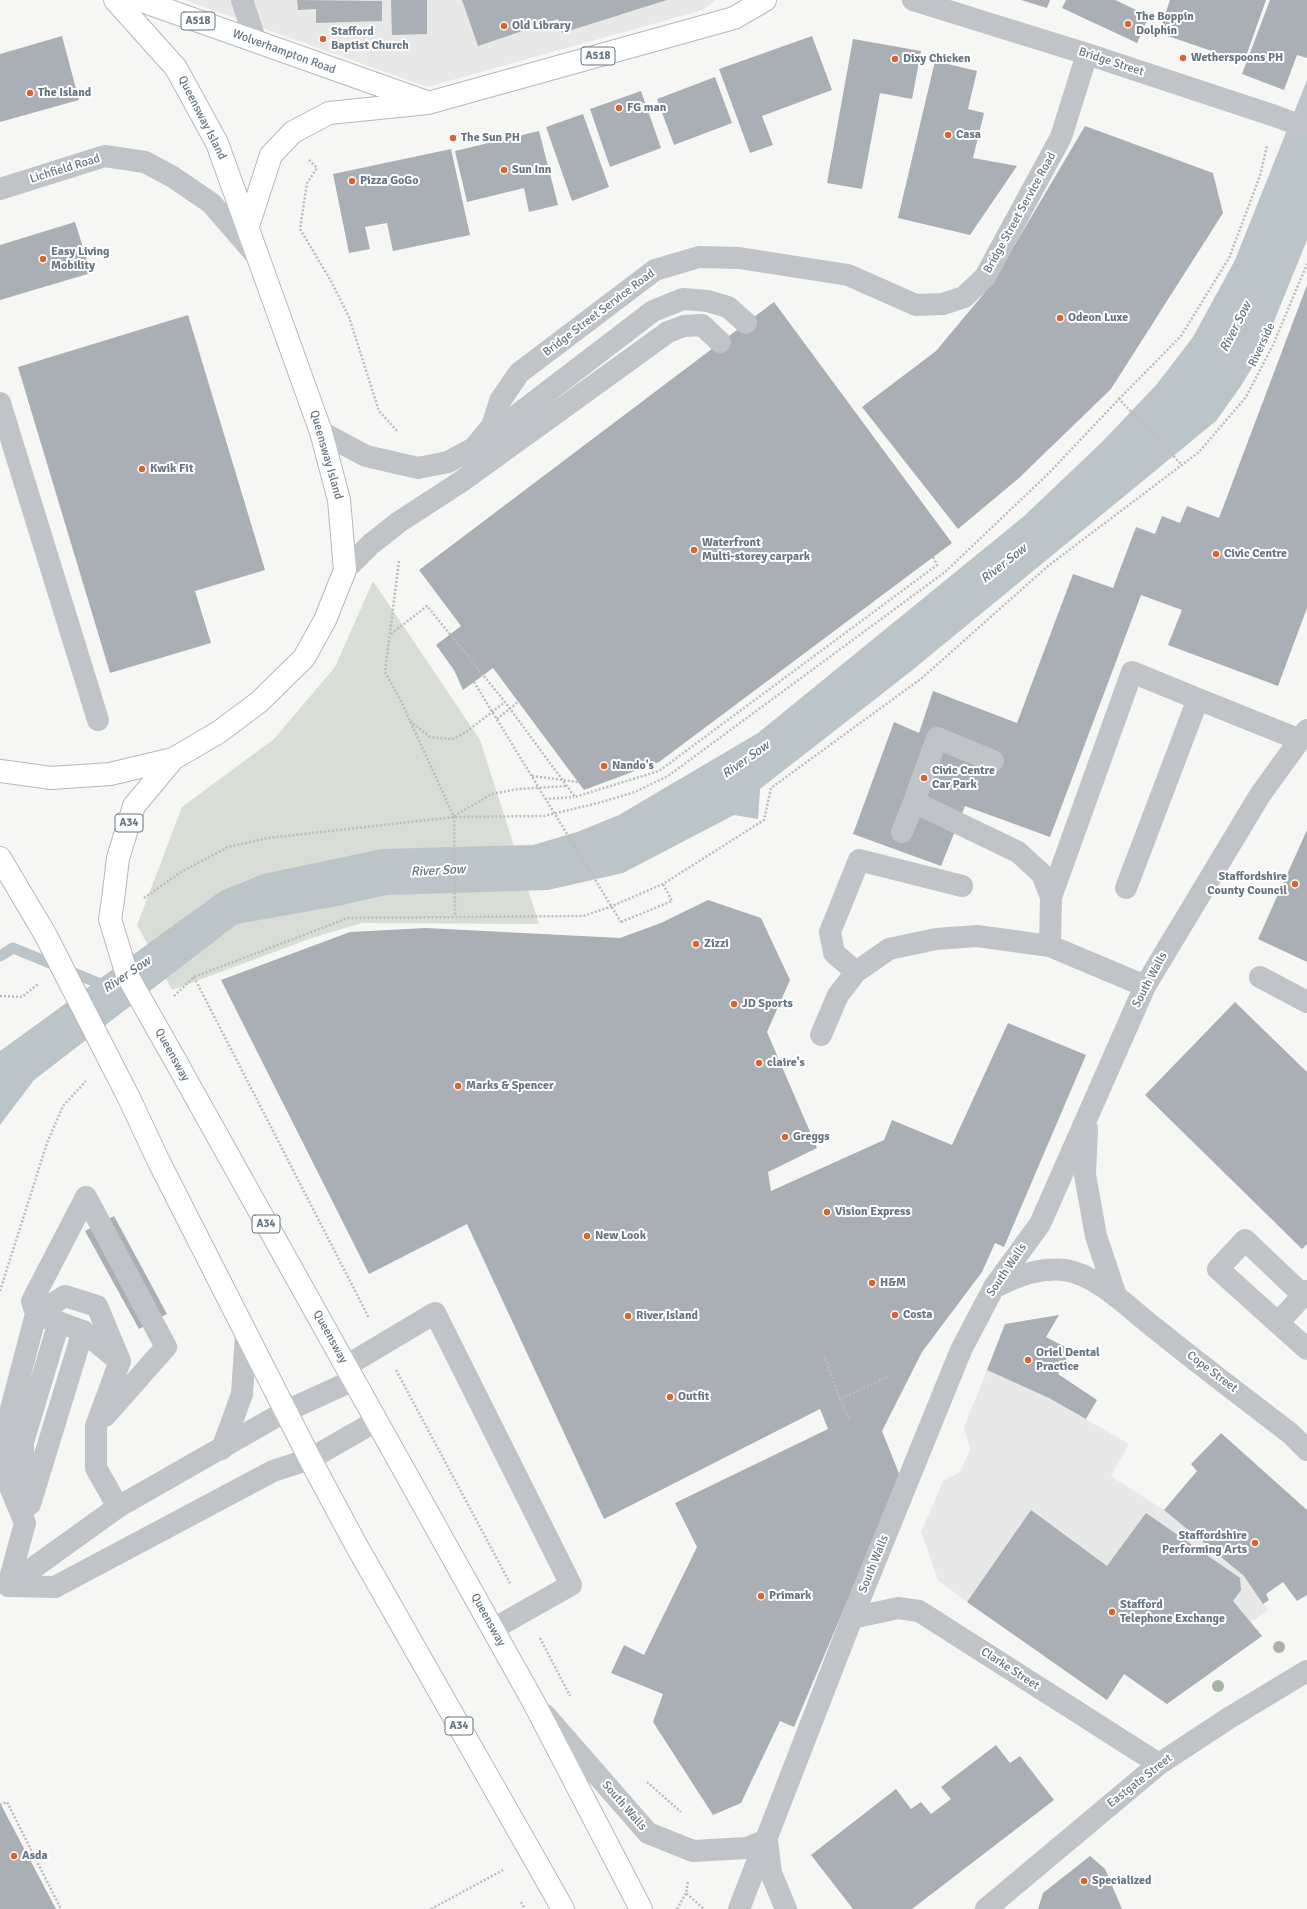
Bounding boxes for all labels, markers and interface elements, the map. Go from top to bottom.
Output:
place label: The Boppin Dolphin [1136,10,1194,38]
road number: A518 [181,12,215,30]
place label: Old Library [512,19,571,33]
marker: The Boppin Dolphin [1123,19,1133,29]
marker: Old Library [499,21,509,31]
place label: Stafford Baptist Church [331,25,409,53]
street label: Wolverhampton Road [230,27,338,77]
marker: Stafford Baptist Church [318,34,328,44]
street label: Bridge Street [1077,45,1145,79]
road number: A518 [581,47,615,65]
place label: Wetherspoons PH [1191,51,1283,65]
place label: Dixy Chicken [903,52,971,66]
marker: Wetherspoons PH [1178,53,1188,63]
marker: Dixy Chicken [890,54,900,64]
street label: Queensway Island [175,74,229,162]
place label: The Island [38,86,91,100]
marker: The Island [25,88,35,98]
place label: FG man [627,101,666,115]
marker: FG man [614,103,624,113]
place label: Casa [956,128,981,142]
marker: Casa [943,130,953,140]
place label: The Sun PH [461,131,520,145]
marker: The Sun PH [448,133,458,143]
street label: Bridge Street Service Road [981,150,1059,276]
street label: Lichfield Road [28,152,102,186]
place label: Sun Inn [512,163,551,177]
marker: Sun Inn [499,165,509,175]
place label: Pizza GoGo [360,174,418,188]
marker: Pizza GoGo [347,176,357,186]
place label: Easy Living Mobility [51,245,110,273]
marker: Easy Living Mobility [38,254,48,264]
street label: Bridge Street Service Road [540,266,658,360]
water label: River Sow [1217,299,1255,355]
place label: Odeon Luxe [1068,311,1128,325]
marker: Odeon Luxe [1055,313,1065,323]
street label: Riverside [1246,321,1278,369]
street label: Queensway Island [306,409,346,501]
place label: Kwik Fit [150,462,193,476]
marker: Kwik Fit [137,464,147,474]
place label: Waterfront Multi-storey carpark [702,536,810,564]
water label: River Sow [978,541,1030,587]
marker: Waterfront Multi-storey carpark [689,545,699,555]
place label: Civic Centre [1224,547,1287,561]
marker: Civic Centre [1211,549,1221,559]
water label: River Sow [719,738,773,782]
place label: Nando's [612,759,654,773]
marker: Nando's [599,761,609,771]
place label: Civic Centre Car Park [932,764,995,792]
marker: Civic Centre Car Park [919,773,929,783]
road number: A34 [115,814,143,832]
water label: River Sow [410,862,466,880]
place label: Staffordshire County Council [1207,870,1287,898]
marker: Staffordshire County Council [1290,879,1300,889]
place label: Zizzi [704,937,729,951]
marker: Zizzi [691,939,701,949]
street label: South Walls [1129,950,1171,1010]
water label: River Sow [100,953,154,997]
place label: JD Sports [742,997,793,1011]
marker: JD Sports [729,999,739,1009]
street label: Queensway [152,1026,192,1084]
place label: claire's [767,1056,805,1070]
marker: claire's [754,1058,764,1068]
place label: Marks & Spencer [466,1079,554,1093]
marker: Marks & Spencer [453,1081,463,1091]
place label: Greggs [793,1130,830,1144]
marker: Greggs [780,1132,790,1142]
place label: Vision Express [835,1205,911,1219]
marker: Vision Express [822,1207,832,1217]
road number: A34 [252,1215,280,1233]
place label: New Look [595,1229,646,1243]
marker: New Look [582,1231,592,1241]
street label: South Walls [984,1241,1030,1299]
place label: H&M [880,1276,906,1290]
marker: H&M [867,1278,877,1288]
street label: Queensway [310,1308,350,1366]
place label: Costa [903,1308,932,1322]
place label: River Island [636,1309,698,1323]
marker: Costa [890,1310,900,1320]
marker: River Island [623,1311,633,1321]
place label: Oriel Dental Practice [1036,1346,1100,1374]
street label: Cope Street [1184,1348,1240,1396]
marker: Oriel Dental Practice [1023,1355,1033,1365]
place label: Outfit [678,1390,709,1404]
marker: Outfit [665,1392,675,1402]
place label: Staffordshire Performing Arts [1162,1529,1247,1557]
street label: South Walls [856,1533,892,1595]
marker: Staffordshire Performing Arts [1250,1538,1260,1548]
place label: Primark [769,1589,811,1603]
street label: Queensway [468,1591,508,1649]
marker: Primark [756,1591,766,1601]
place label: Stafford Telephone Exchange [1120,1598,1225,1626]
marker: Stafford Telephone Exchange [1107,1607,1117,1617]
street label: Clarke Street [978,1645,1042,1693]
road number: A34 [445,1717,473,1735]
street label: Eastgate Street [1105,1751,1175,1811]
street label: South Walls [599,1778,649,1834]
place label: Asda [22,1849,48,1863]
marker: Asda [9,1851,19,1861]
place label: Specialized [1092,1874,1152,1888]
marker: Specialized [1079,1876,1089,1886]

